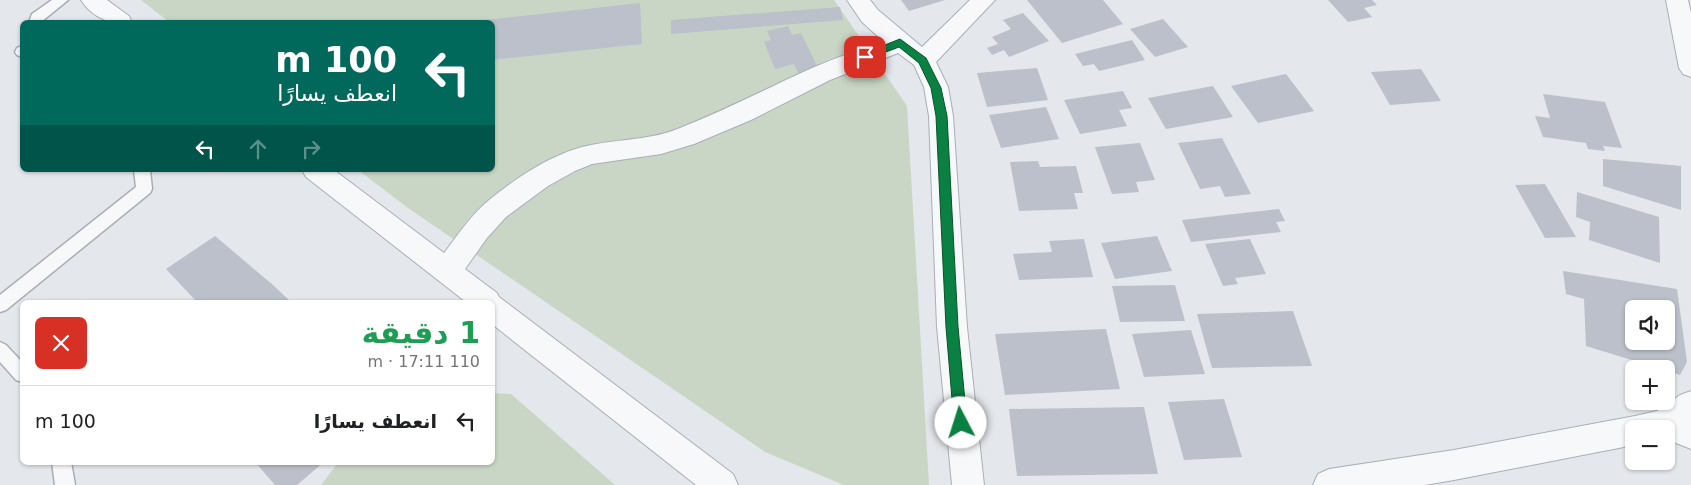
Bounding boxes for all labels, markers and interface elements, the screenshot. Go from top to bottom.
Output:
pin [844,36,886,78]
text: 100 m [275,40,397,80]
icon: left [415,40,480,105]
icon: arrive [851,43,879,71]
text: انعطف يسارًا [277,81,397,106]
icon: left [191,135,219,163]
icon: ahead [244,135,272,163]
icon: right [297,135,325,163]
map controls [1625,300,1675,470]
button: sound [1625,300,1675,350]
text: 1 دقيقة [362,315,480,350]
button: close [35,317,87,369]
text: 110 m · 17:11 [367,352,480,371]
button: + [1625,360,1675,410]
position arrow [934,396,986,448]
icon: left [452,407,480,435]
text: 100 m [35,410,96,432]
text: انعطف يسارًا [314,410,437,432]
button: − [1625,420,1675,470]

